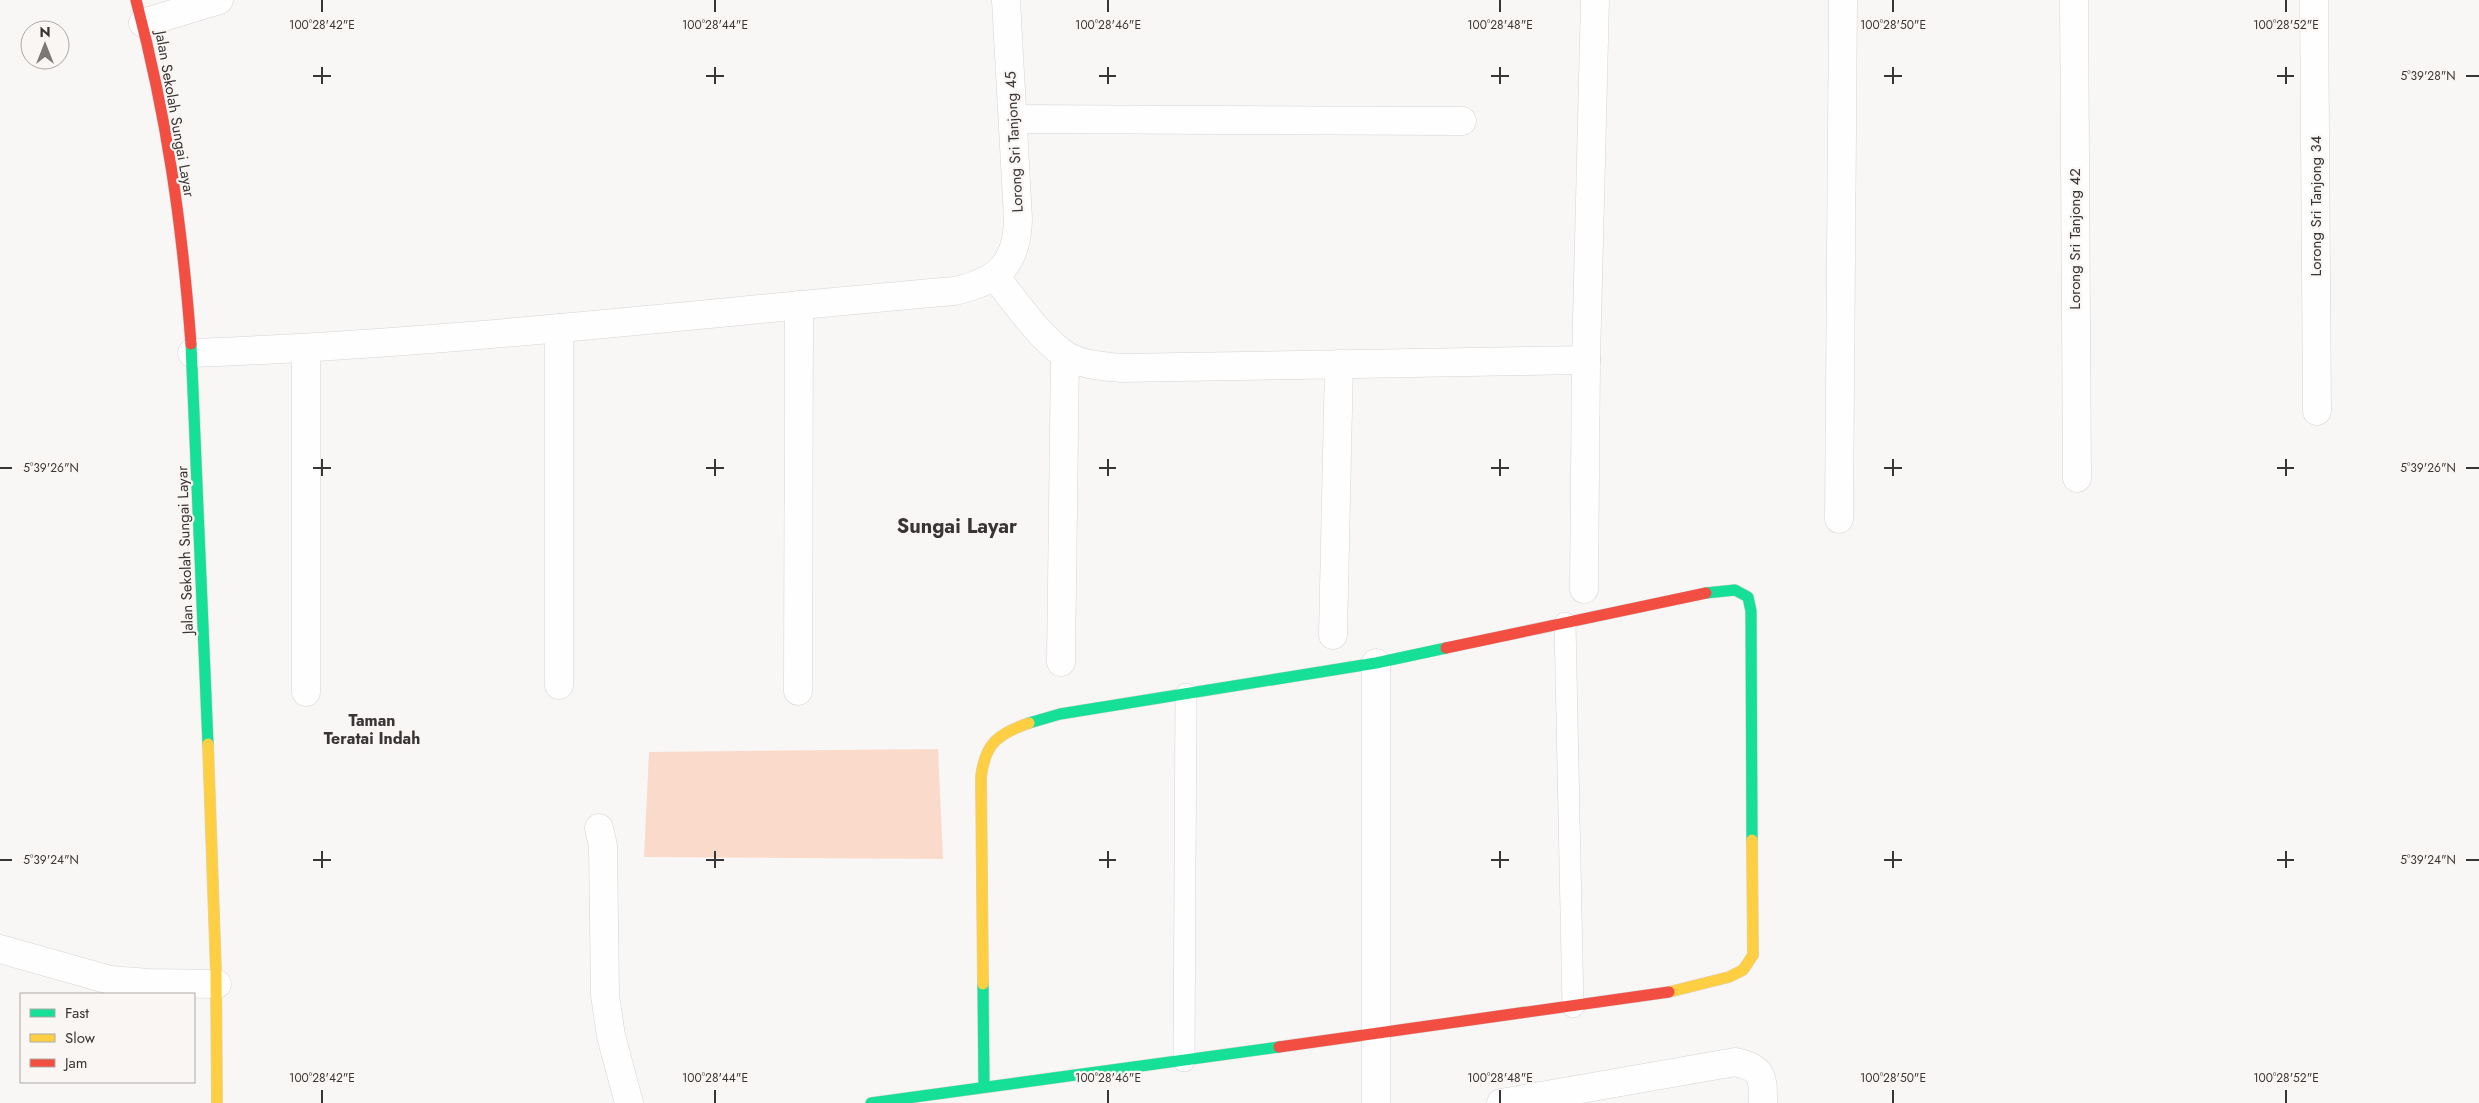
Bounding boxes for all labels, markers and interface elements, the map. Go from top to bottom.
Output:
text: 100°28'42"E [289,16,355,34]
text: 100°28'44"E [682,16,748,34]
text: 100°28'46"E [1075,16,1141,34]
text: 100°28'48"E [1467,16,1533,34]
text: 100°28'50"E [1860,16,1926,34]
text: 100°28'52"E [2253,16,2319,34]
north arrow [20,20,70,70]
text: N [39,22,51,42]
street label: Jalan Sekolah Sungai Layar [149,27,201,200]
text: 5°39'28"N [2400,67,2456,85]
street label: Lorong Sri Tanjong 45 [999,71,1029,213]
street label: Lorong Sri Tanjong 34 [2305,135,2327,277]
street label: Lorong Sri Tanjong 42 [2064,168,2086,310]
text: 5°39'26"N [23,459,79,477]
text: 5°39'26"N [2400,459,2456,477]
street label: Jalan Sekolah Sungai Layar [171,465,199,637]
district label: Sungai Layar [897,512,1018,541]
district label: Taman Teratai Indah [324,709,420,750]
text: 5°39'24"N [23,851,79,869]
text: 5°39'24"N [2400,851,2456,869]
legend [20,993,195,1083]
text: Fast [65,1002,89,1024]
text: Slow [65,1027,96,1049]
text: Jam [63,1052,88,1074]
text: 100°28'42"E [289,1069,355,1087]
text: 100°28'44"E [682,1069,748,1087]
text: 100°28'46"E [1075,1069,1141,1087]
text: 100°28'48"E [1467,1069,1533,1087]
text: 100°28'50"E [1860,1069,1926,1087]
text: 100°28'52"E [2253,1069,2319,1087]

